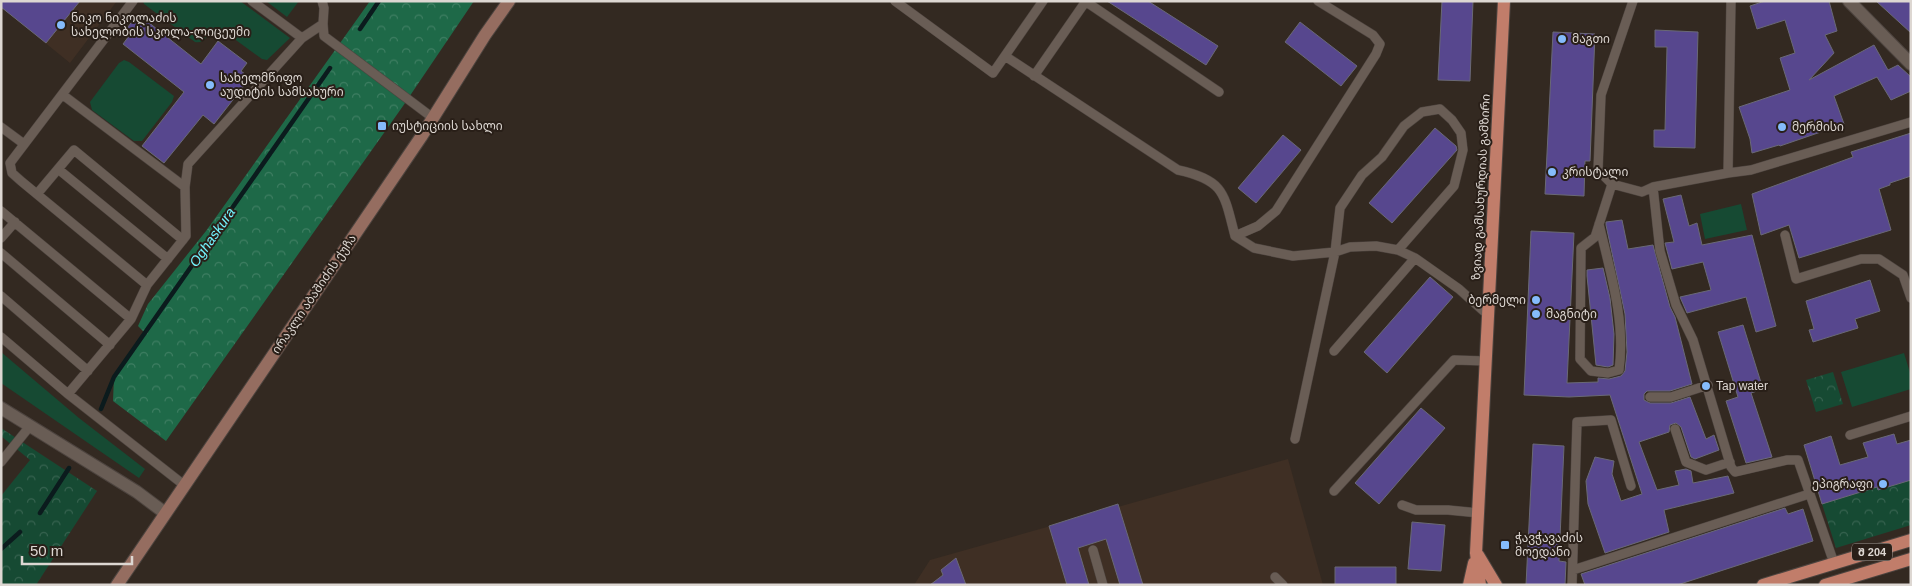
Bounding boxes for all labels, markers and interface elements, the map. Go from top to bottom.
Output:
place label: ნიკო ნიკოლაძის სახელობის სკოლა-ლიცეუმი [71,11,250,40]
marker: ნიკო ნიკოლაძის სახელობის სკოლა-ლიცეუმი [55,19,67,31]
place label: მაგთი [1572,32,1610,46]
marker: მაგთი [1556,33,1568,45]
place label: სახელმწიფო აუდიტის სამსახური [220,71,344,100]
marker: სახელმწიფო აუდიტის სამსახური [204,79,216,91]
street label: ზვიად გამსახურდიას გამზირი [1469,93,1494,280]
place label: იუსტიციის სახლი [392,119,503,134]
marker: იუსტიციის სახლი [376,120,388,132]
place label: მერმისი [1792,120,1844,134]
marker: მერმისი [1776,121,1788,133]
place label: კრისტალი [1562,165,1628,180]
marker: კრისტალი [1546,166,1558,178]
water label: Oghaskura [186,204,238,270]
street label: ირაკლი აბაშიძის ქუჩა [269,232,360,357]
place label: ბერმელი [1468,293,1526,308]
marker: ბერმელი [1530,294,1542,306]
place label: მაგნიტი [1546,307,1597,321]
marker: მაგნიტი [1530,308,1542,320]
place label: Tap water [1716,379,1768,393]
marker: Tap water [1700,380,1712,392]
place label: ეპიგრაფი [1812,477,1873,491]
marker: ეპიგრაფი [1877,478,1889,490]
place label: ჭავჭავაძის მოედანი [1515,531,1583,560]
scale bar [22,534,132,566]
marker: ჭავჭავაძის მოედანი [1499,539,1511,551]
text: 50 m [30,542,63,559]
road number: შ 204 [1852,544,1892,560]

